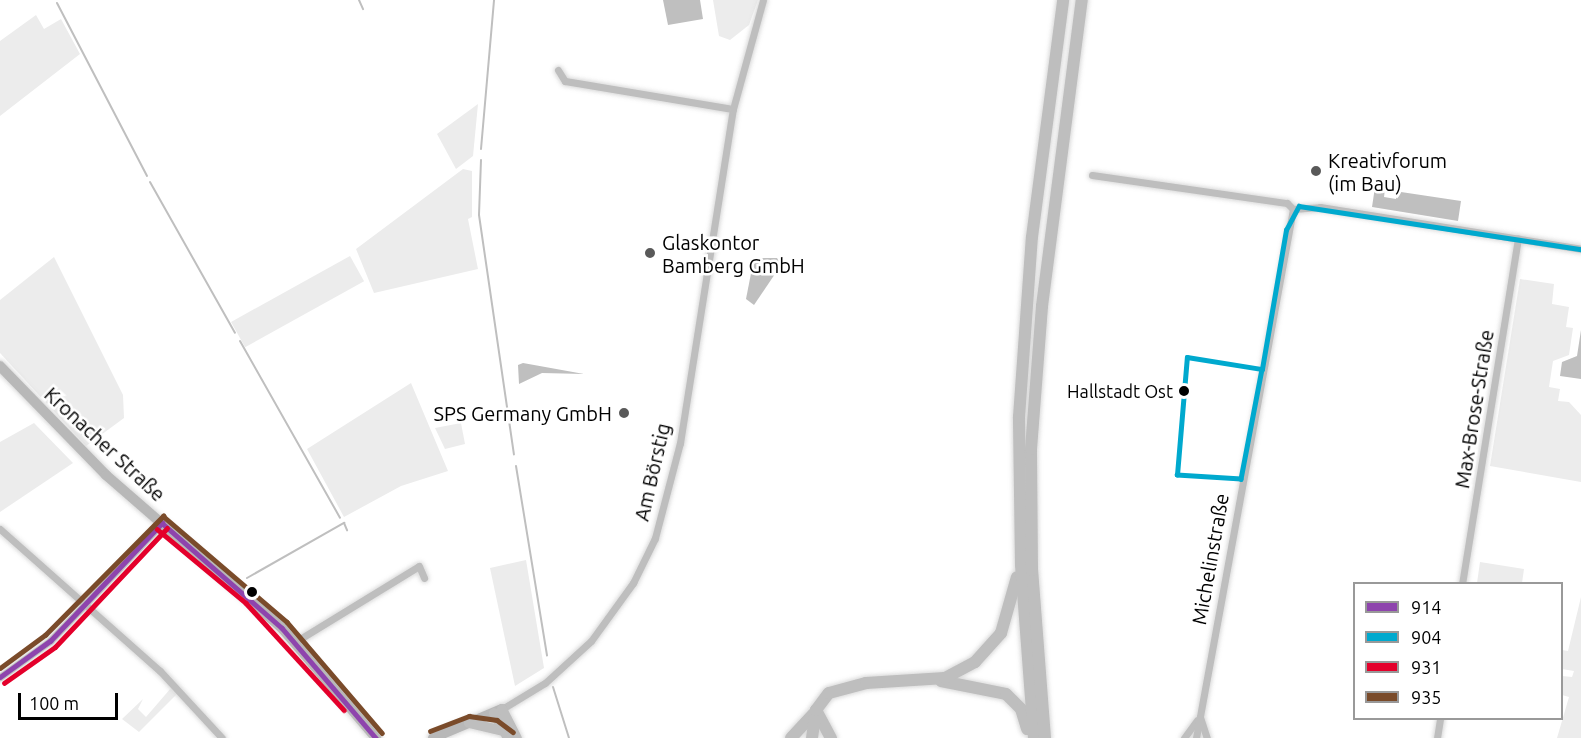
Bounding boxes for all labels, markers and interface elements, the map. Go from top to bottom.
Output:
place label: Kreativforum (im Bau) [1328,148,1447,195]
marker: Kreativforum (im Bau) [1309,164,1323,178]
place label: Glaskontor Bamberg GmbH [662,230,805,277]
marker: Glaskontor Bamberg GmbH [643,246,657,260]
street label: Max-Brose-Straße [1450,328,1498,490]
place label: Hallstadt Ost [1067,380,1173,402]
street label: Kronacher Straße [40,382,170,506]
marker: Hallstadt Ost [1178,385,1190,397]
place label: SPS Germany GmbH [433,401,612,425]
marker: SPS Germany GmbH [617,406,631,420]
street label: Am Börstig [629,421,675,523]
street label: Michelinstraße [1187,491,1233,627]
legend [1353,582,1563,720]
unlabelled marker [246,586,258,598]
text: 914 [1411,597,1441,617]
text: 904 [1411,627,1441,647]
text: 931 [1411,657,1441,677]
scale bar [21,681,122,719]
text: 935 [1411,687,1441,707]
text: 100 m [29,693,79,713]

